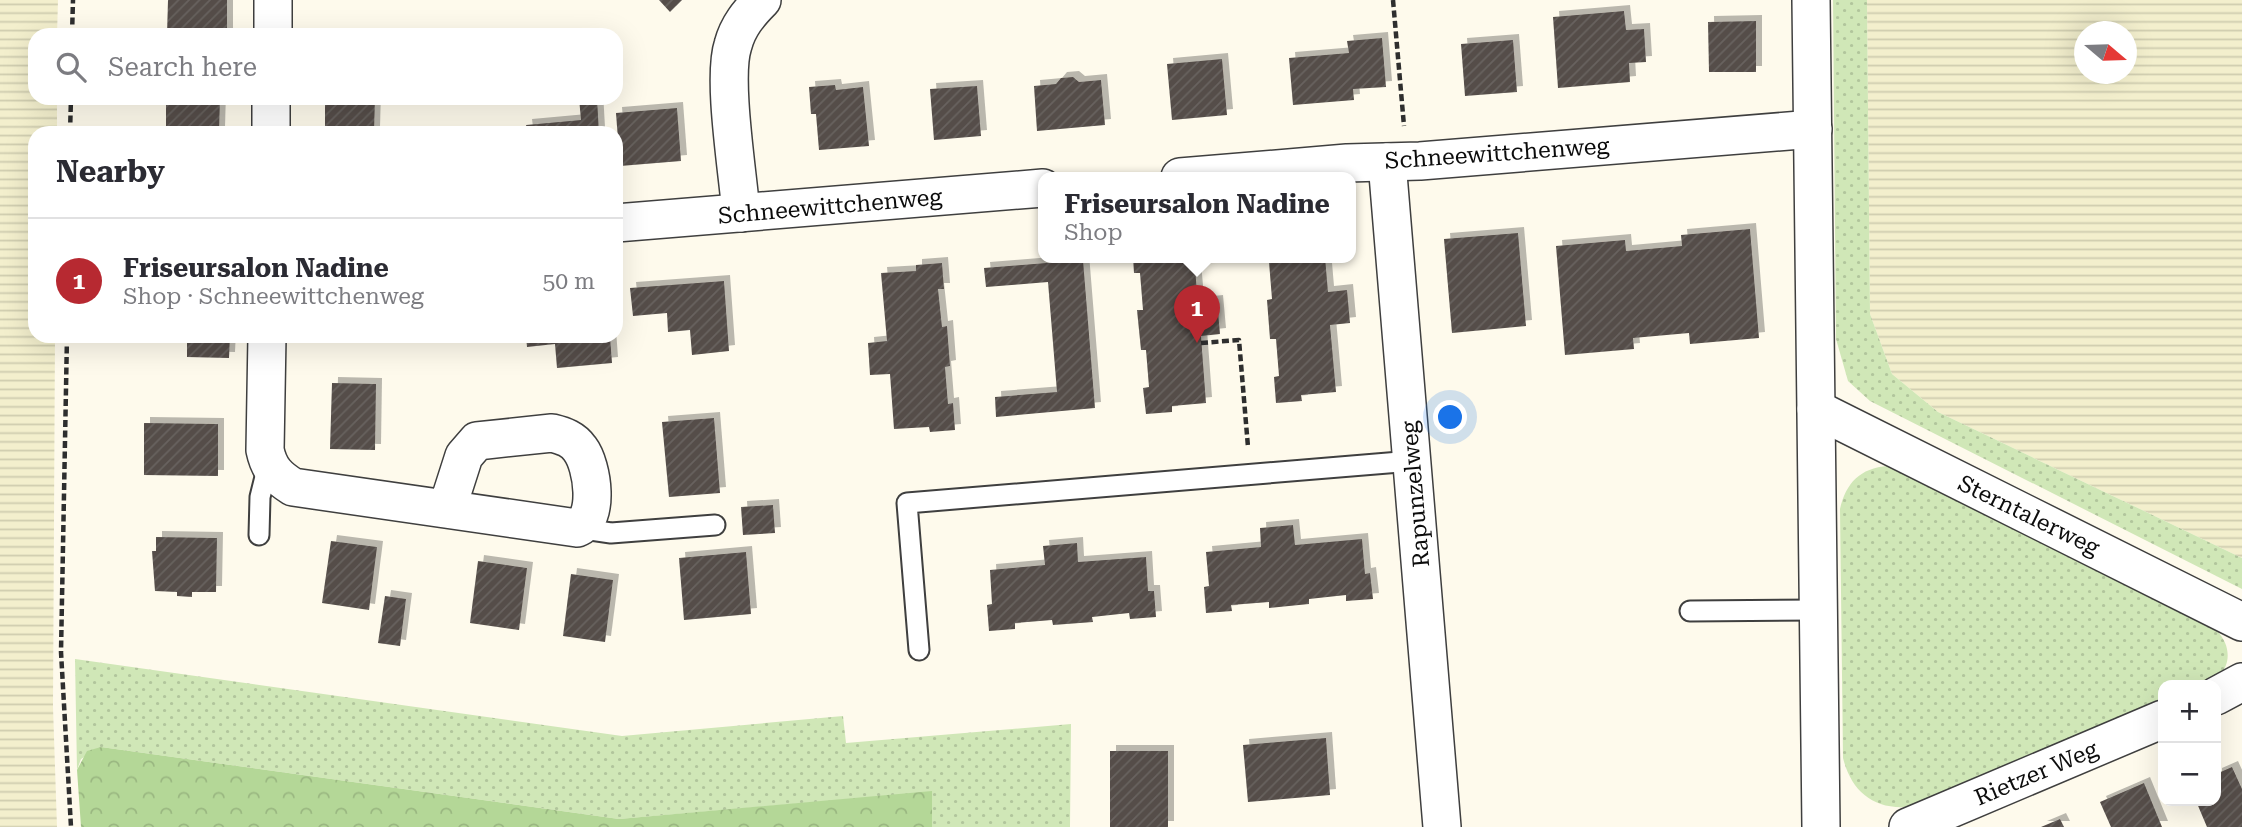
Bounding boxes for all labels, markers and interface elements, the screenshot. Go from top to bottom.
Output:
north arrow [2074,21,2137,84]
search box [28,28,623,105]
icon: search [52,48,90,86]
text: Search here [108,52,257,82]
street label: Schneewittchenweg [1384,132,1610,175]
text: Nearby [56,154,165,189]
popup [1038,172,1356,263]
street label: Schneewittchenweg [717,183,943,230]
text: Friseursalon Nadine [1064,189,1330,219]
text: Shop [1064,219,1123,246]
text: Friseursalon Nadine [123,253,389,283]
text: 1 [73,268,85,295]
text: 50 m [542,268,595,295]
text: Shop · Schneewittchenweg [123,283,424,310]
pin: 1 [1174,285,1220,343]
your location [1433,400,1467,434]
street label: Rapunzelweg [1396,420,1435,568]
street label: Sterntalerweg [1954,470,2104,561]
map controls [2158,680,2221,806]
button: + [2158,680,2221,743]
street label: Rietzer Weg [1970,735,2102,812]
button: − [2158,743,2221,806]

